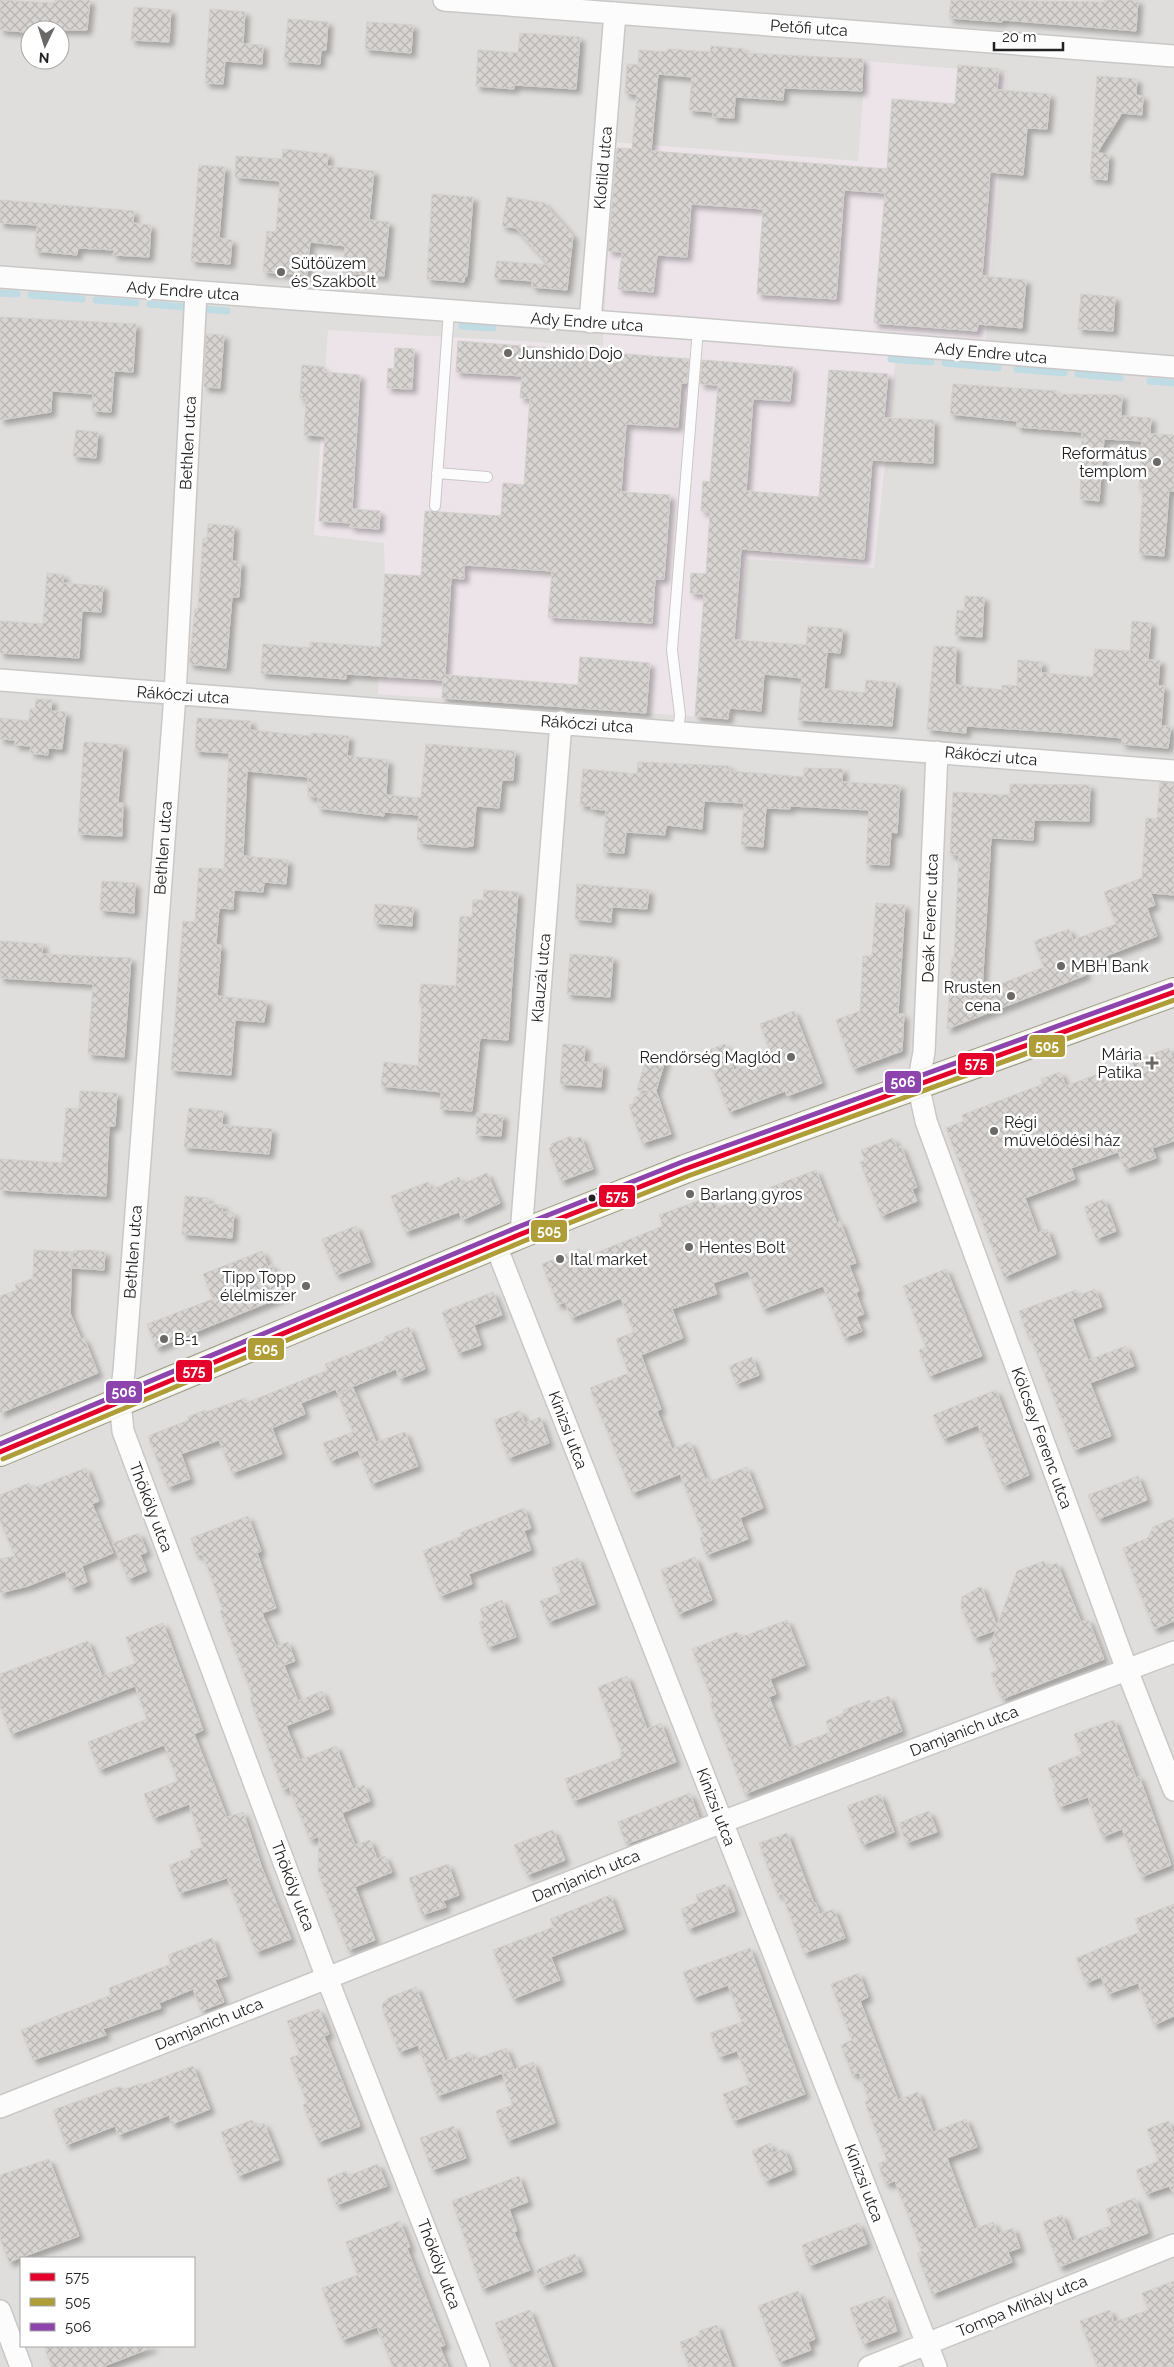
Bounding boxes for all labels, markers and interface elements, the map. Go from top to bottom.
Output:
street label: Petőfi utca [769,16,849,40]
north arrow [20,20,70,70]
scale bar [994,20,1063,52]
text: 20 m [1002,28,1037,46]
text: N [38,50,50,66]
street label: Klotild utca [590,126,616,210]
place label: Sütőüzem és Szakbolt [291,254,377,291]
marker: Sütőüzem és Szakbolt [275,266,287,278]
street label: Ady Endre utca [126,278,240,304]
street label: Ady Endre utca [530,309,644,335]
street label: Ady Endre utca [934,339,1048,367]
place label: Junshido Dojo [518,344,623,363]
marker: Junshido Dojo [502,347,514,359]
street label: Bethlen utca [176,396,200,490]
place label: Református templom [1061,444,1147,481]
marker: Református templom [1151,456,1163,468]
street label: Rákóczi utca [136,682,230,708]
street label: Rákóczi utca [540,711,634,737]
street label: Rákóczi utca [944,742,1038,770]
street label: Bethlen utca [150,800,176,896]
street label: Deák Ferenc utca [918,853,942,983]
street label: Klauzál utca [528,933,554,1023]
place label: MBH Bank [1071,957,1149,976]
marker: MBH Bank [1055,960,1067,972]
place label: Rrusten cena [944,978,1001,1015]
marker: Rrusten cena [1005,990,1017,1002]
line badge: 505 [1028,1034,1066,1058]
text: 505 [1035,1038,1059,1054]
place label: Mária Patika [1097,1045,1142,1082]
place label: Rendőrség Maglód [640,1048,781,1067]
marker: Rendőrség Maglód [785,1051,797,1063]
line badge: 575 [957,1052,995,1076]
text: 575 [964,1055,988,1071]
marker: Mária Patika [1146,1057,1158,1069]
line badge: 506 [884,1070,922,1094]
text: 506 [891,1074,915,1090]
place label: Régi művelődési ház [1004,1113,1120,1150]
marker: Régi művelődési ház [988,1125,1000,1137]
line badge: 575 [598,1184,636,1208]
place label: Barlang gyros [700,1185,803,1204]
text: 575 [605,1188,629,1204]
marker: Barlang gyros [684,1188,696,1200]
unlabelled marker [587,1193,597,1203]
street label: Bethlen utca [120,1204,146,1300]
line badge: 505 [530,1219,568,1243]
text: 505 [537,1223,561,1239]
place label: Hentes Bolt [699,1238,786,1257]
marker: Hentes Bolt [683,1241,695,1253]
place label: Ital market [570,1250,648,1269]
marker: Ital market [554,1253,566,1265]
place label: Tipp Topp élelmiszer [220,1268,296,1305]
marker: Tipp Topp élelmiszer [300,1280,312,1292]
place label: B-1 [174,1330,198,1349]
marker: B-1 [158,1333,170,1345]
line badge: 505 [247,1337,285,1361]
text: 505 [254,1341,278,1357]
line badge: 575 [175,1359,213,1383]
text: 575 [182,1363,206,1379]
street label: Kölcsey Ferenc utca [1008,1365,1076,1511]
line badge: 506 [105,1380,143,1404]
text: 506 [112,1384,136,1400]
street label: Kinizsi utca [544,1388,592,1472]
street label: Thököly utca [125,1459,177,1555]
street label: Damjanich utca [907,1702,1021,1760]
street label: Kinizsi utca [692,1765,740,1849]
street label: Thököly utca [267,1838,319,1934]
street label: Damjanich utca [529,1846,643,1906]
street label: Damjanich utca [152,1994,266,2054]
street label: Kinizsi utca [840,2141,888,2225]
street label: Thököly utca [413,2216,465,2312]
legend [20,2257,195,2347]
text: 575 [65,2268,89,2286]
street label: Tompa Mihály utca [954,2271,1090,2341]
text: 505 [65,2293,91,2311]
text: 506 [65,2318,91,2336]

